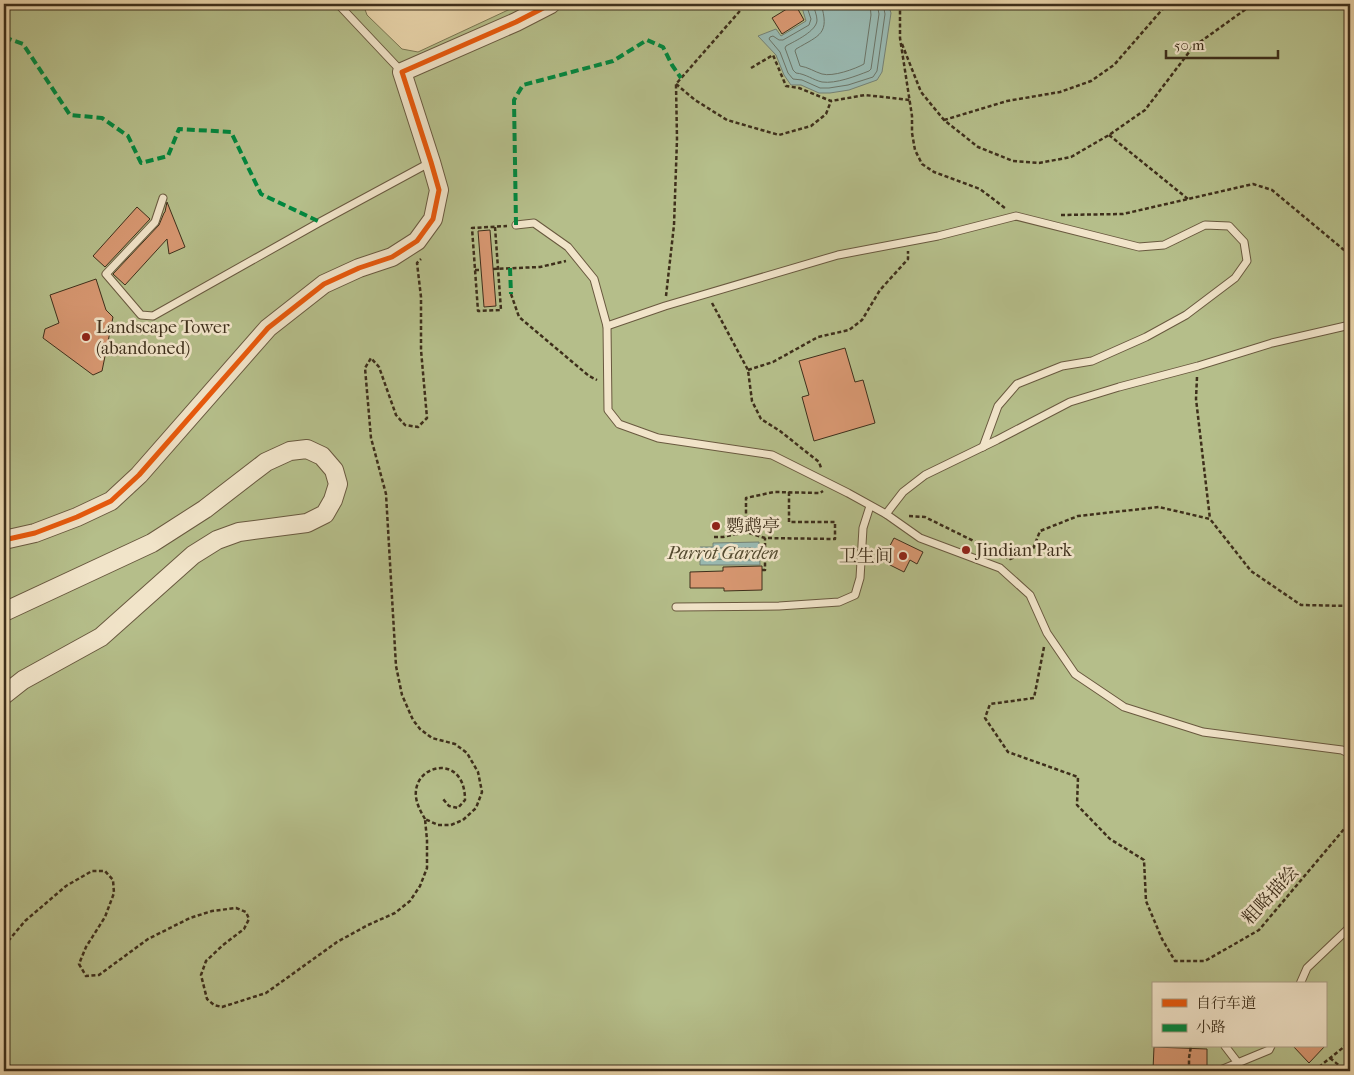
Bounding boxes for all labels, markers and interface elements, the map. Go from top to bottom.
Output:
scale bar [1166,28,1279,60]
text: 50 m [1174,36,1205,54]
place label: Landscape Tower (abandoned) [96,317,230,359]
marker: Landscape Tower (abandoned) [80,331,92,343]
place label: 鹦鹉亭 [726,516,780,537]
marker: 鹦鹉亭 [710,520,722,532]
place label: Jindian Park [974,540,1072,561]
park label: Parrot Garden [666,543,779,564]
marker: Jindian Park [960,544,972,556]
place label: 卫生间 [839,546,893,567]
marker: 卫生间 [897,550,909,562]
street label: 粗略描绘 [1238,862,1303,929]
legend [1152,982,1326,1048]
text: 自行车道 [1196,994,1256,1012]
text: 小路 [1196,1018,1226,1036]

